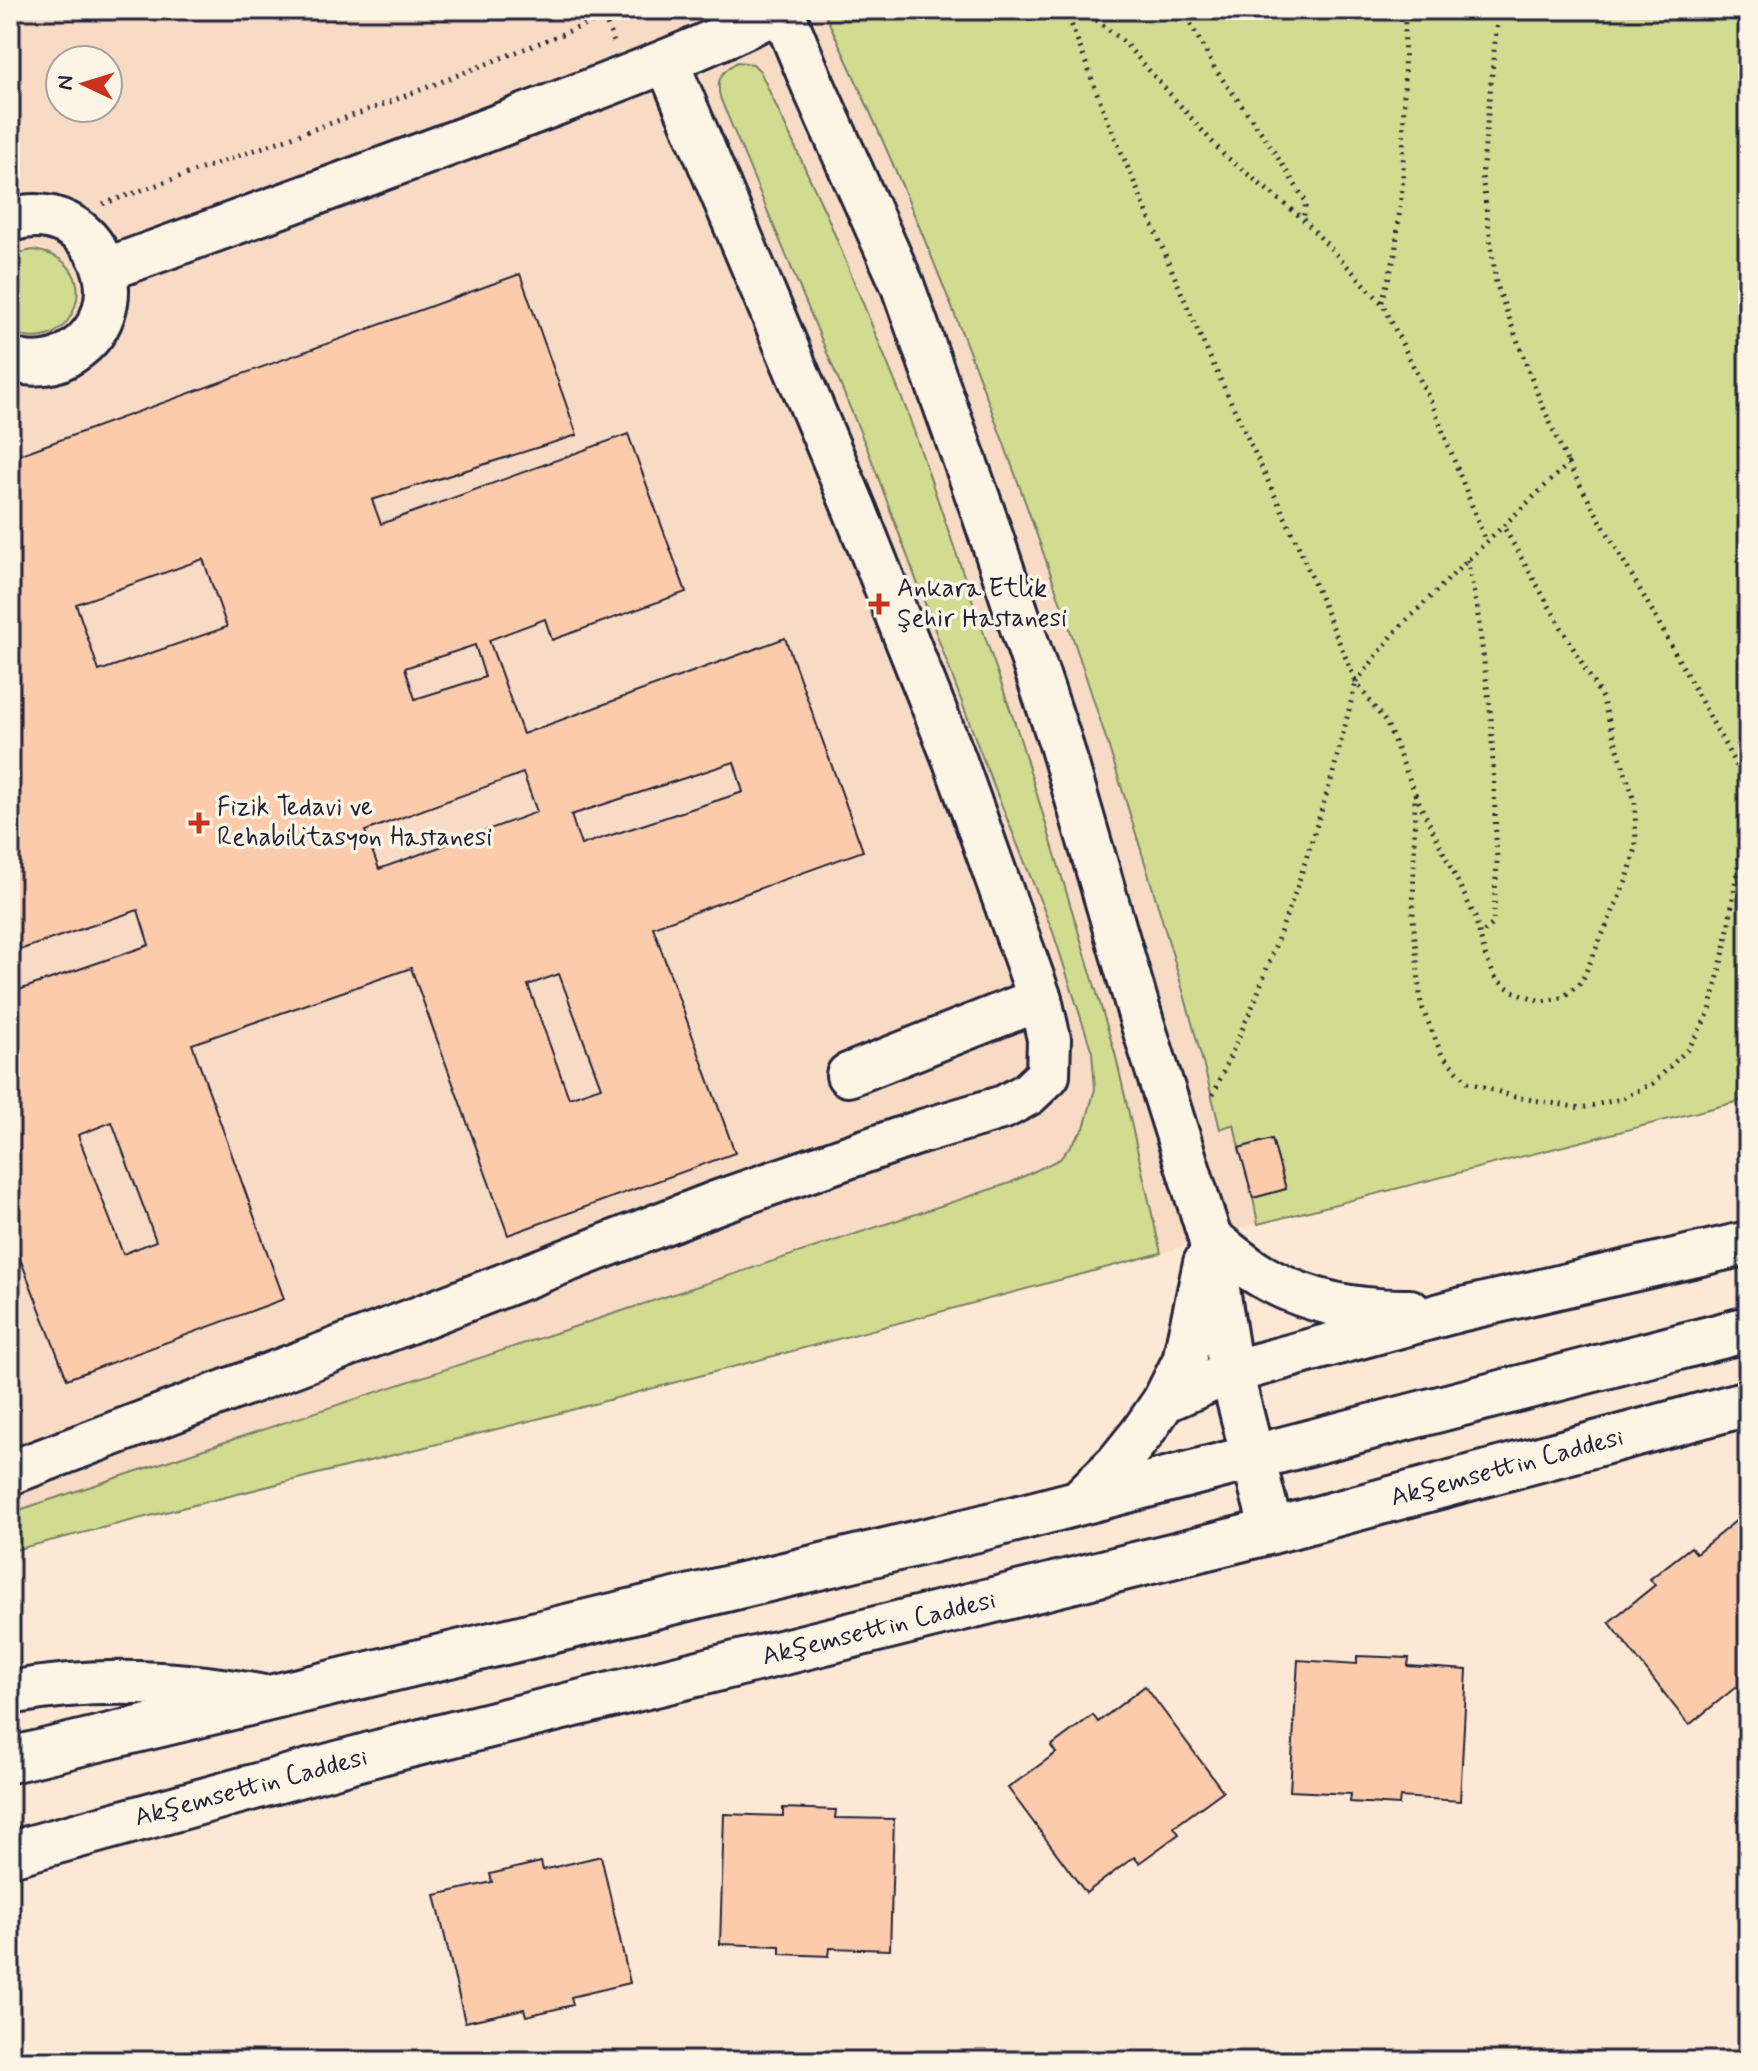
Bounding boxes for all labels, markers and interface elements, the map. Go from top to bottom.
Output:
north arrow [44,44,124,124]
text: N [52,74,81,91]
place label: Ankara Etlik Şehir Hastanesi [897,572,1067,636]
marker: Ankara Etlik Şehir Hastanesi [868,593,890,615]
place label: Fizik Tedavi ve Rehabilitasyon Hastanesi [217,791,492,855]
marker: Fizik Tedavi ve Rehabilitasyon Hastanesi [188,812,210,834]
street label: Akşemsettin Caddesi [1387,1421,1627,1515]
street label: Akşemsettin Caddesi [759,1584,999,1674]
street label: Akşemsettin Caddesi [131,1741,371,1835]

